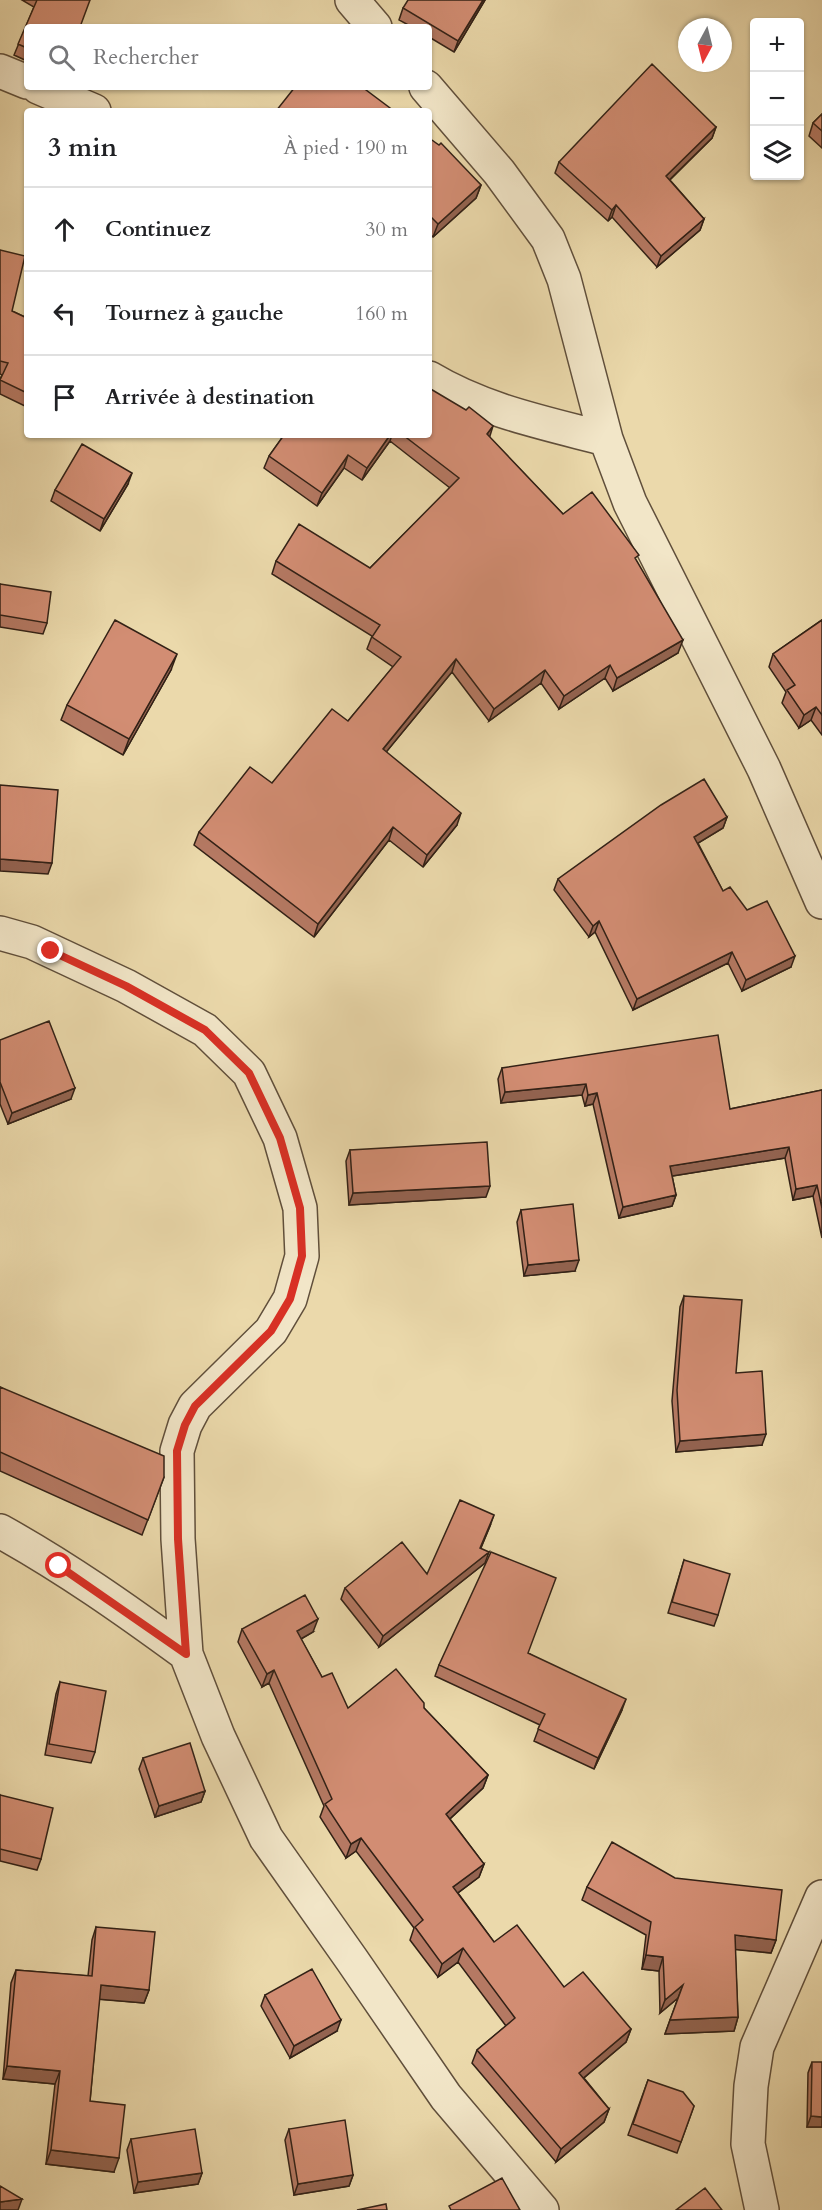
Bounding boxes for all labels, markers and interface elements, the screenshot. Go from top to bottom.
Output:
north arrow [678,18,732,72]
map controls [750,18,804,180]
button: + [750,18,804,72]
search box [24,24,432,90]
icon: search [45,41,78,74]
text: Rechercher [93,42,198,72]
button: − [750,72,804,126]
button: layers [750,126,804,180]
text: 3 min [48,130,117,165]
text: À pied · 190 m [284,134,408,161]
icon: ahead [48,213,81,246]
text: Continuez [105,214,211,244]
text: 30 m [365,216,408,243]
icon: left [48,297,81,330]
text: Tournez à gauche [105,298,284,328]
text: 160 m [355,300,408,327]
icon: arrive [48,381,81,414]
text: Arrivée à destination [105,382,315,412]
route end [37,937,63,963]
route start [45,1552,71,1578]

